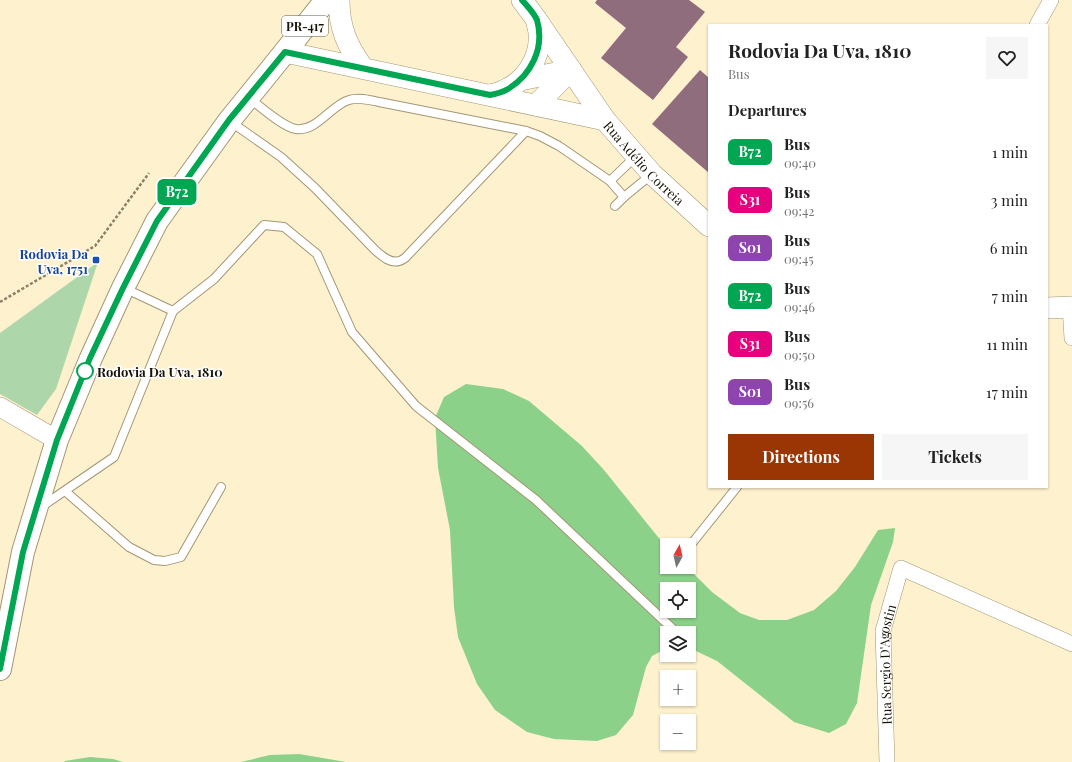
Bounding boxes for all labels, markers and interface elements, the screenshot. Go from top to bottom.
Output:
road number: PR-417 [282,16,328,36]
text: Rodovia Da Uva, 1810 [728,37,912,63]
button: heart [986,37,1028,79]
text: Bus [728,65,749,82]
text: Departures [728,100,807,120]
street label: Rua Adélio Correia [601,117,689,208]
text: Bus [784,134,810,154]
text: B72 [738,142,762,161]
text: 1 min [992,142,1028,162]
text: 09:40 [784,154,816,171]
line badge: B72 [154,179,200,205]
text: B72 [165,182,189,201]
text: Bus [784,182,810,202]
text: S31 [740,190,760,209]
text: 3 min [991,190,1028,210]
text: 09:42 [784,202,815,219]
text: Bus [784,230,810,250]
text: S01 [739,238,761,257]
text: 6 min [990,238,1028,258]
place label: Rodovia Da Uva, 1751 [20,245,88,277]
text: 09:45 [784,250,814,267]
marker: Rodovia Da Uva, 1751 [91,255,101,265]
text: Bus [784,278,810,298]
text: B72 [738,286,762,305]
text: 7 min [992,286,1028,306]
text: 09:46 [784,298,815,315]
text: Bus [784,326,810,346]
text: S31 [740,334,760,353]
text: 11 min [986,334,1028,354]
text: 09:50 [784,346,815,363]
marker: Rodovia Da Uva, 1810 [76,362,94,380]
place label: Rodovia Da Uva, 1810 [97,363,223,380]
text: Bus [784,374,810,394]
text: S01 [739,382,761,401]
text: 17 min [986,382,1028,402]
text: 09:56 [784,394,814,411]
button: Directions [728,434,874,480]
button: Tickets [882,434,1028,480]
north arrow [660,538,696,574]
map controls [660,538,696,750]
button: locate [660,582,696,618]
street label: Rua Sergio D'Agostin [874,602,899,725]
button: layers [660,626,696,662]
button: + [660,670,696,706]
button: − [660,714,696,750]

